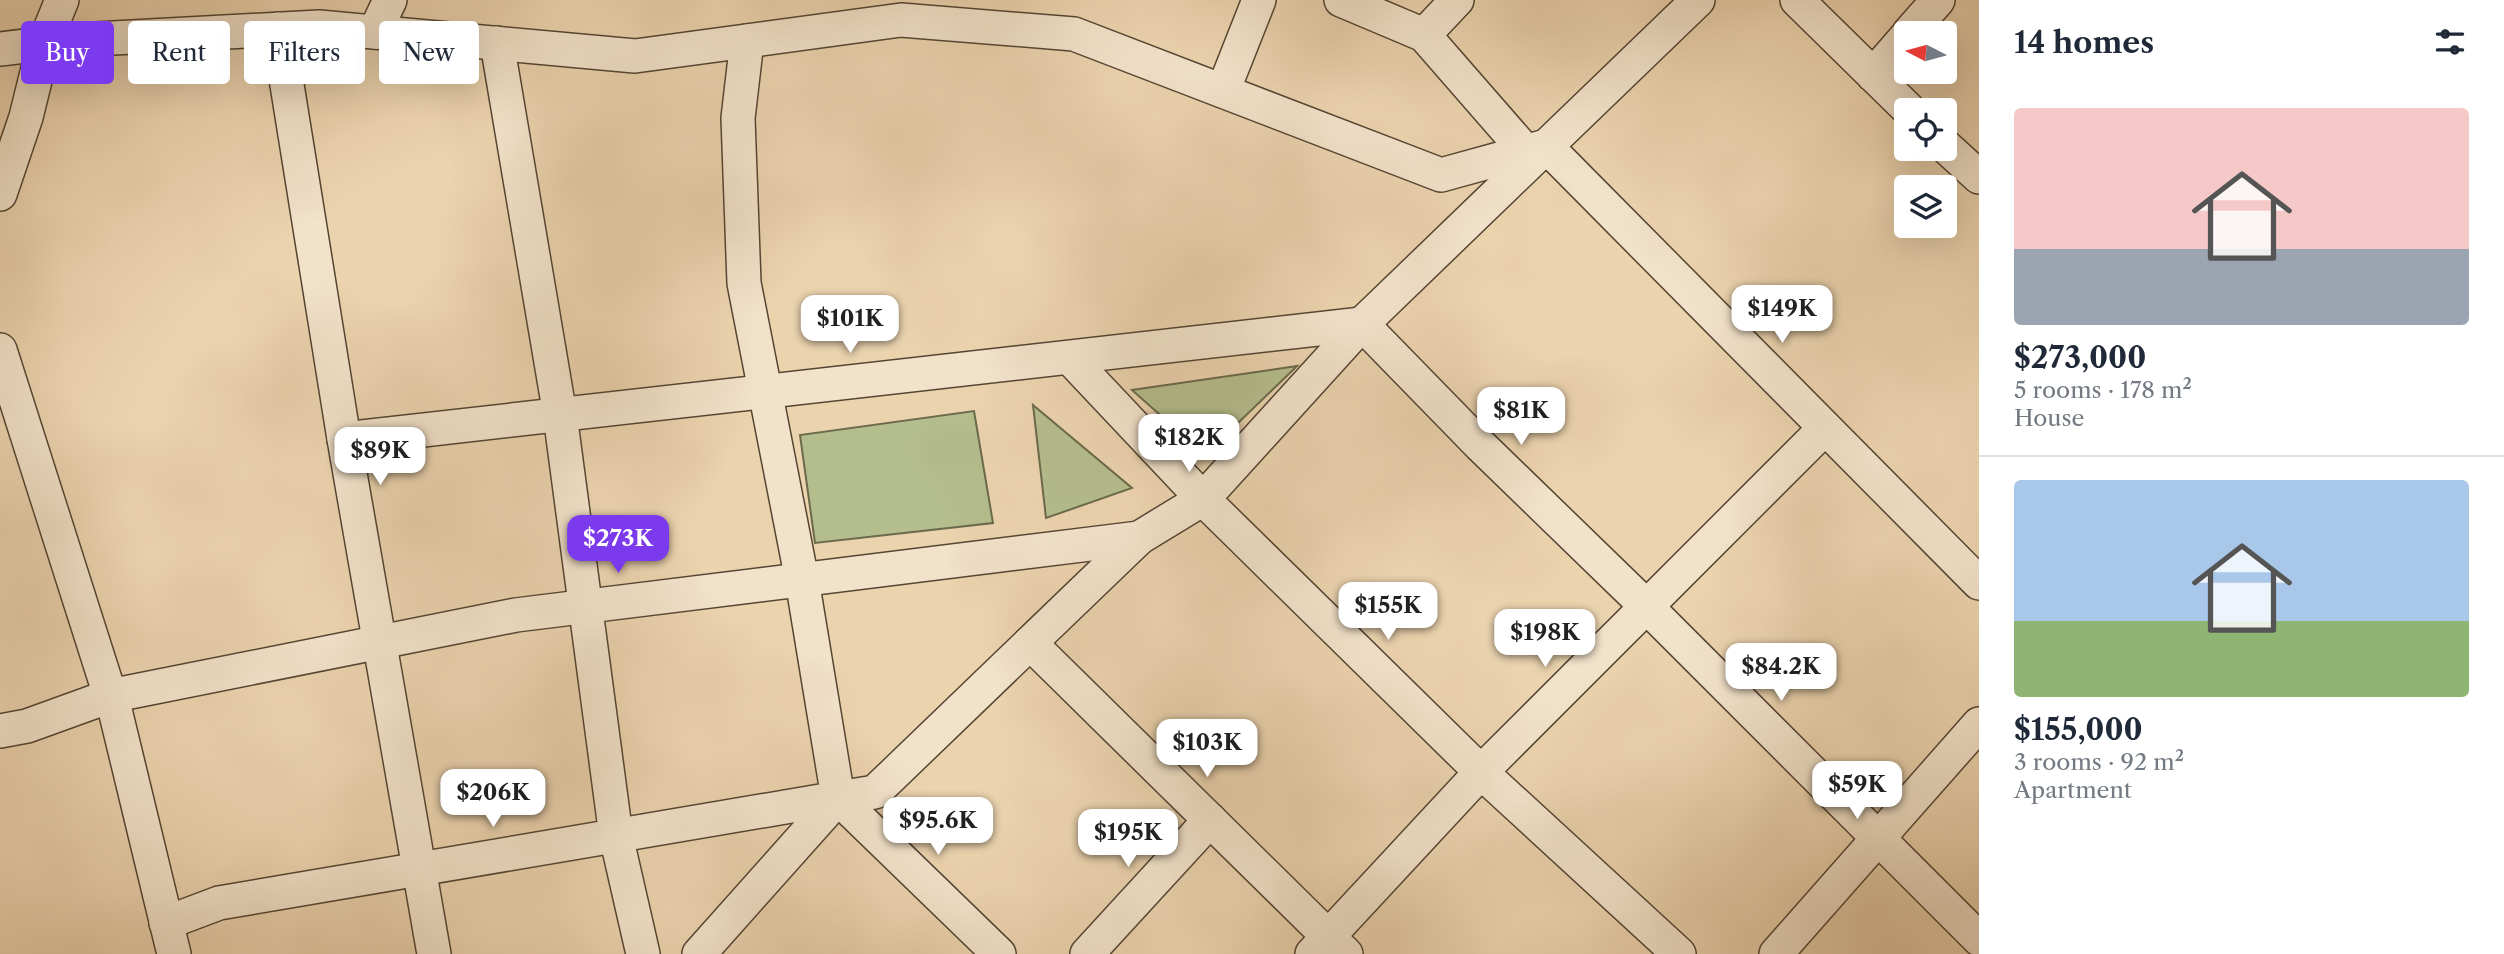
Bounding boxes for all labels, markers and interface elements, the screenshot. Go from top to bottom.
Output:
chip: Buy [21,21,114,84]
chip: Rent [128,21,230,84]
chip: Filters [244,21,365,84]
chip: New [379,21,479,84]
north arrow [1894,21,1956,84]
map controls [1894,21,1957,238]
icon: filters [2431,23,2469,61]
text: 14 homes [2014,24,2154,61]
button: locate [1894,98,1957,161]
icon: home [2179,153,2305,279]
button: layers [1894,175,1957,238]
pin: $149K [1733,286,1831,345]
text: $149K [1748,294,1816,322]
pin: $101K [801,296,899,355]
text: $101K [817,304,883,332]
text: $273,000 [2014,339,2146,376]
text: 5 rooms · 178 m² [2014,376,2192,404]
pin: $81K [1480,388,1562,447]
text: $81K [1493,396,1549,424]
text: House [2014,404,2084,432]
pin: $182K [1140,414,1238,474]
text: $182K [1154,423,1224,451]
pin: $89K [339,428,421,487]
text: $89K [350,436,410,464]
pin: $273K [569,516,667,575]
text: $273K [583,524,653,552]
icon: home [2179,525,2305,651]
pin: $155K [1339,582,1437,642]
text: $155K [1355,591,1421,619]
pin: $198K [1496,610,1594,669]
text: $198K [1510,618,1580,646]
pin: $84.2K [1724,644,1838,703]
text: $84.2K [1742,652,1820,680]
text: $155,000 [2014,711,2143,748]
pin: $103K [1158,720,1256,779]
text: $103K [1172,728,1242,756]
text: 3 rooms · 92 m² [2014,748,2184,776]
pin: $59K [1816,762,1898,821]
pin: $206K [444,770,542,829]
text: $59K [1828,770,1886,798]
text: Apartment [2014,776,2132,804]
text: $206K [456,778,530,806]
pin: $95.6K [881,798,995,857]
text: $95.6K [899,806,977,834]
pin: $195K [1079,810,1177,869]
text: $195K [1094,818,1162,846]

